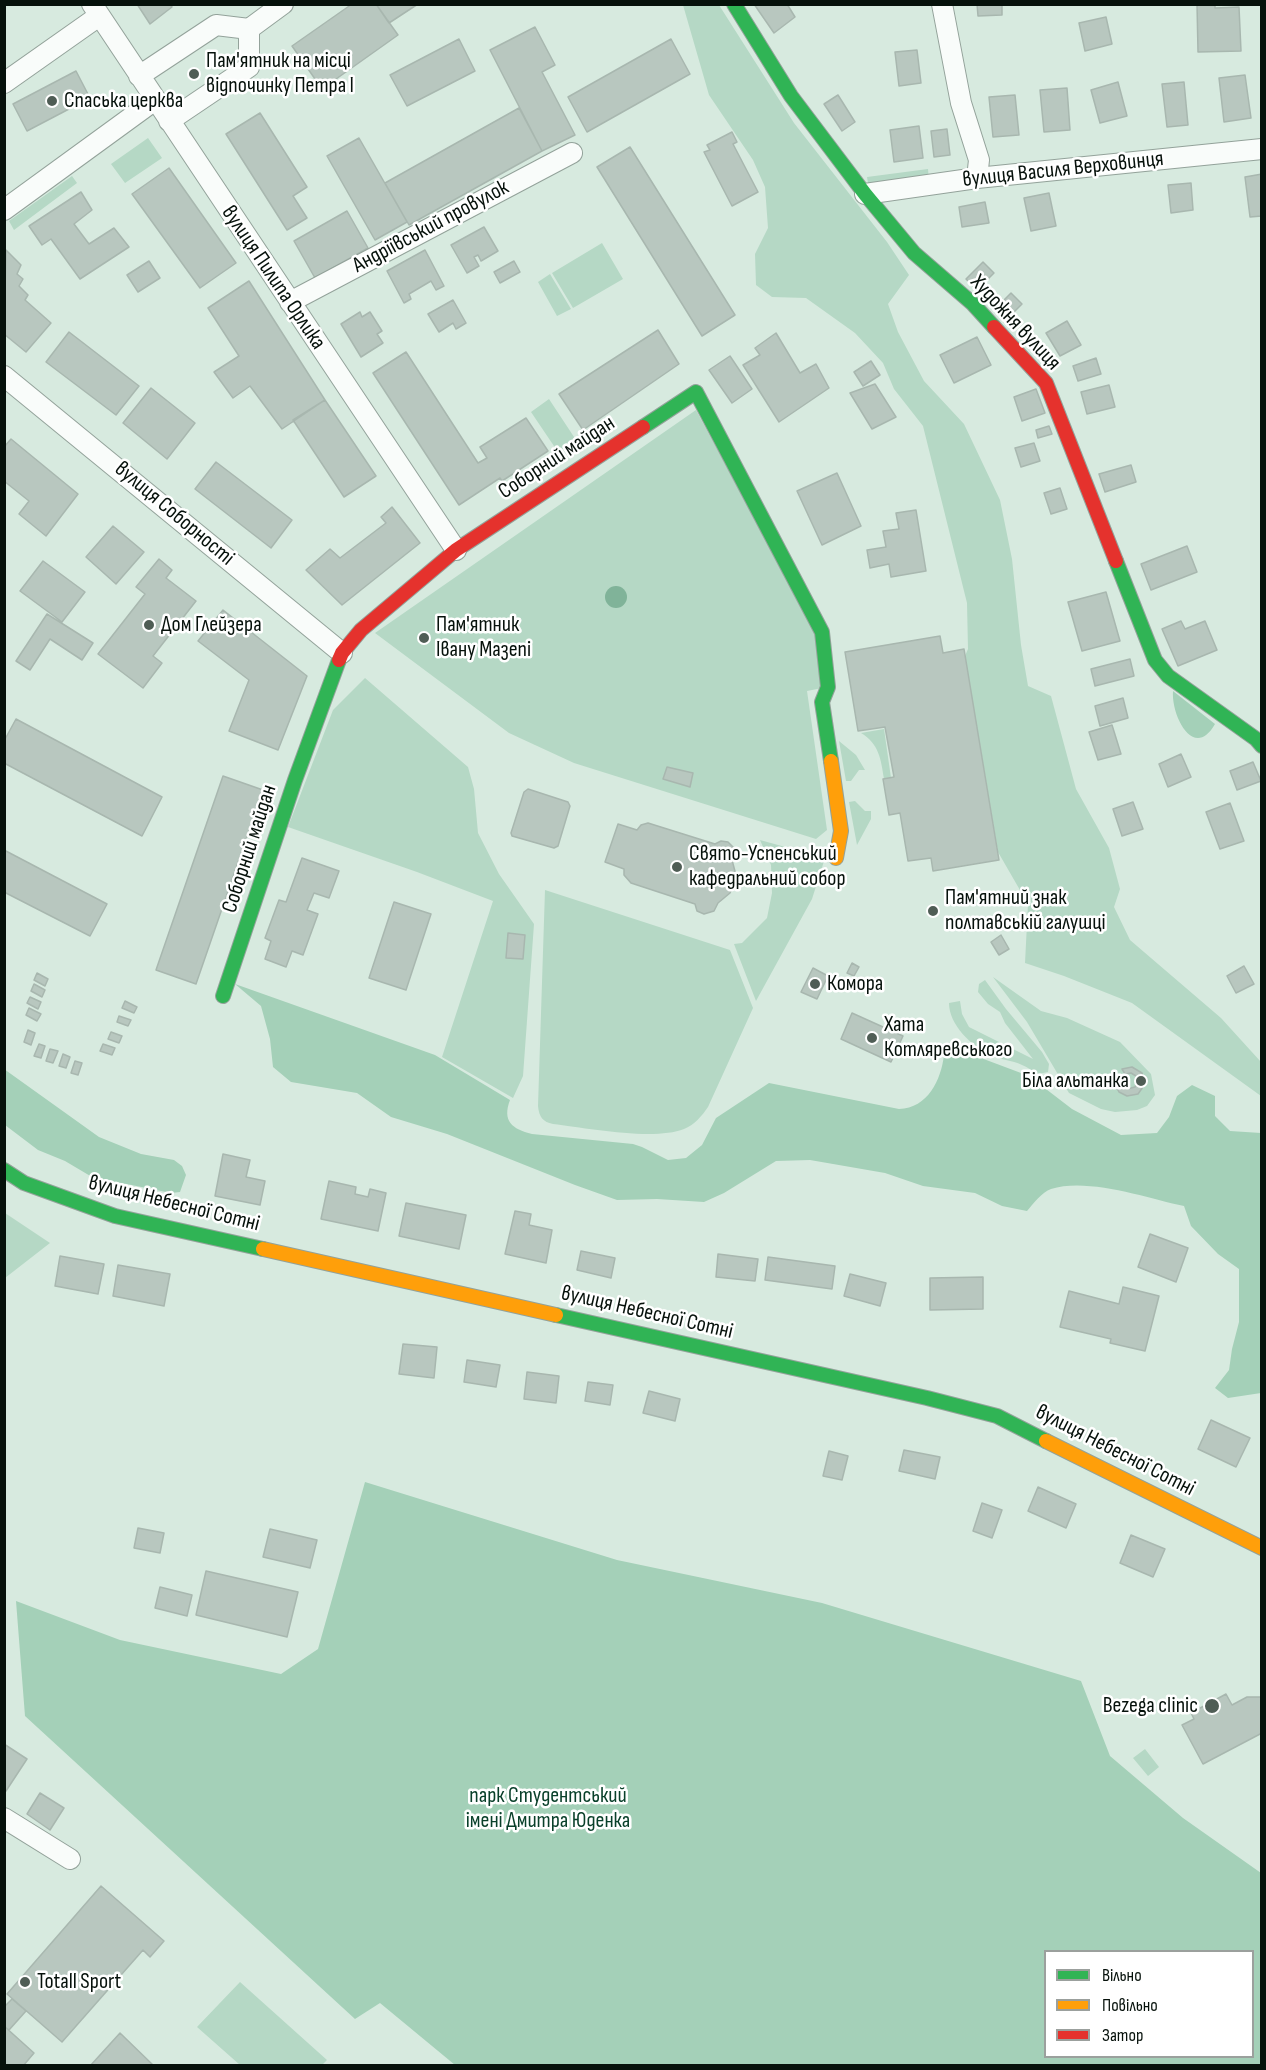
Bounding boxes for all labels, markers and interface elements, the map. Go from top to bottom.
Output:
place label: Пам'ятник на місці відпочинку Петра I [206,48,354,100]
marker: Пам'ятник на місці відпочинку Петра I [187,67,201,81]
place label: Спаська церква [64,88,183,114]
marker: Спаська церква [45,94,59,108]
street label: вулиця Василя Верховинця [961,146,1165,194]
street label: Андріївський провулок [349,175,513,279]
street label: вулиця Пилипа Орлика [215,201,331,355]
street label: Художня вулиця [964,270,1066,376]
street label: Соборний майдан [494,411,620,505]
street label: вулиця Соборності [109,456,239,572]
place label: Дом Глейзера [161,612,262,638]
place label: Пам'ятник Івану Мазепі [436,612,531,664]
marker: Дом Глейзера [142,618,156,632]
marker: Пам'ятник Івану Мазепі [417,631,431,645]
street label: Соборний майдан [217,782,283,916]
place label: Свято-Успенський кафедральний собор [689,841,846,892]
marker: Свято-Успенський кафедральний собор [670,860,684,874]
place label: Пам'ятний знак полтавській галушці [945,885,1106,936]
marker: Пам'ятний знак полтавській галушці [926,904,940,918]
place label: Комора [827,971,883,997]
marker: Комора [808,977,822,991]
place label: Хата Котляревського [884,1012,1012,1064]
marker: Хата Котляревського [865,1031,879,1045]
place label: Біла альтанка [1022,1068,1129,1094]
marker: Біла альтанка [1134,1074,1148,1088]
street label: вулиця Небесної Сотні [86,1170,262,1238]
street label: вулиця Небесної Сотні [559,1280,735,1346]
street label: вулиця Небесної Сотні [1031,1399,1199,1503]
place label: Bezega clinic [1103,1693,1198,1719]
marker: Bezega clinic [1203,1697,1221,1715]
park label: парк Студентський імені Дмитра Юденка [466,1783,630,1834]
legend [1044,1950,1254,2058]
text: Вільно [1102,1965,1142,1986]
place label: Totall Sport [37,1969,121,1995]
marker: Totall Sport [18,1975,32,1989]
text: Повільно [1102,1995,1158,2016]
text: Затор [1102,2025,1143,2046]

